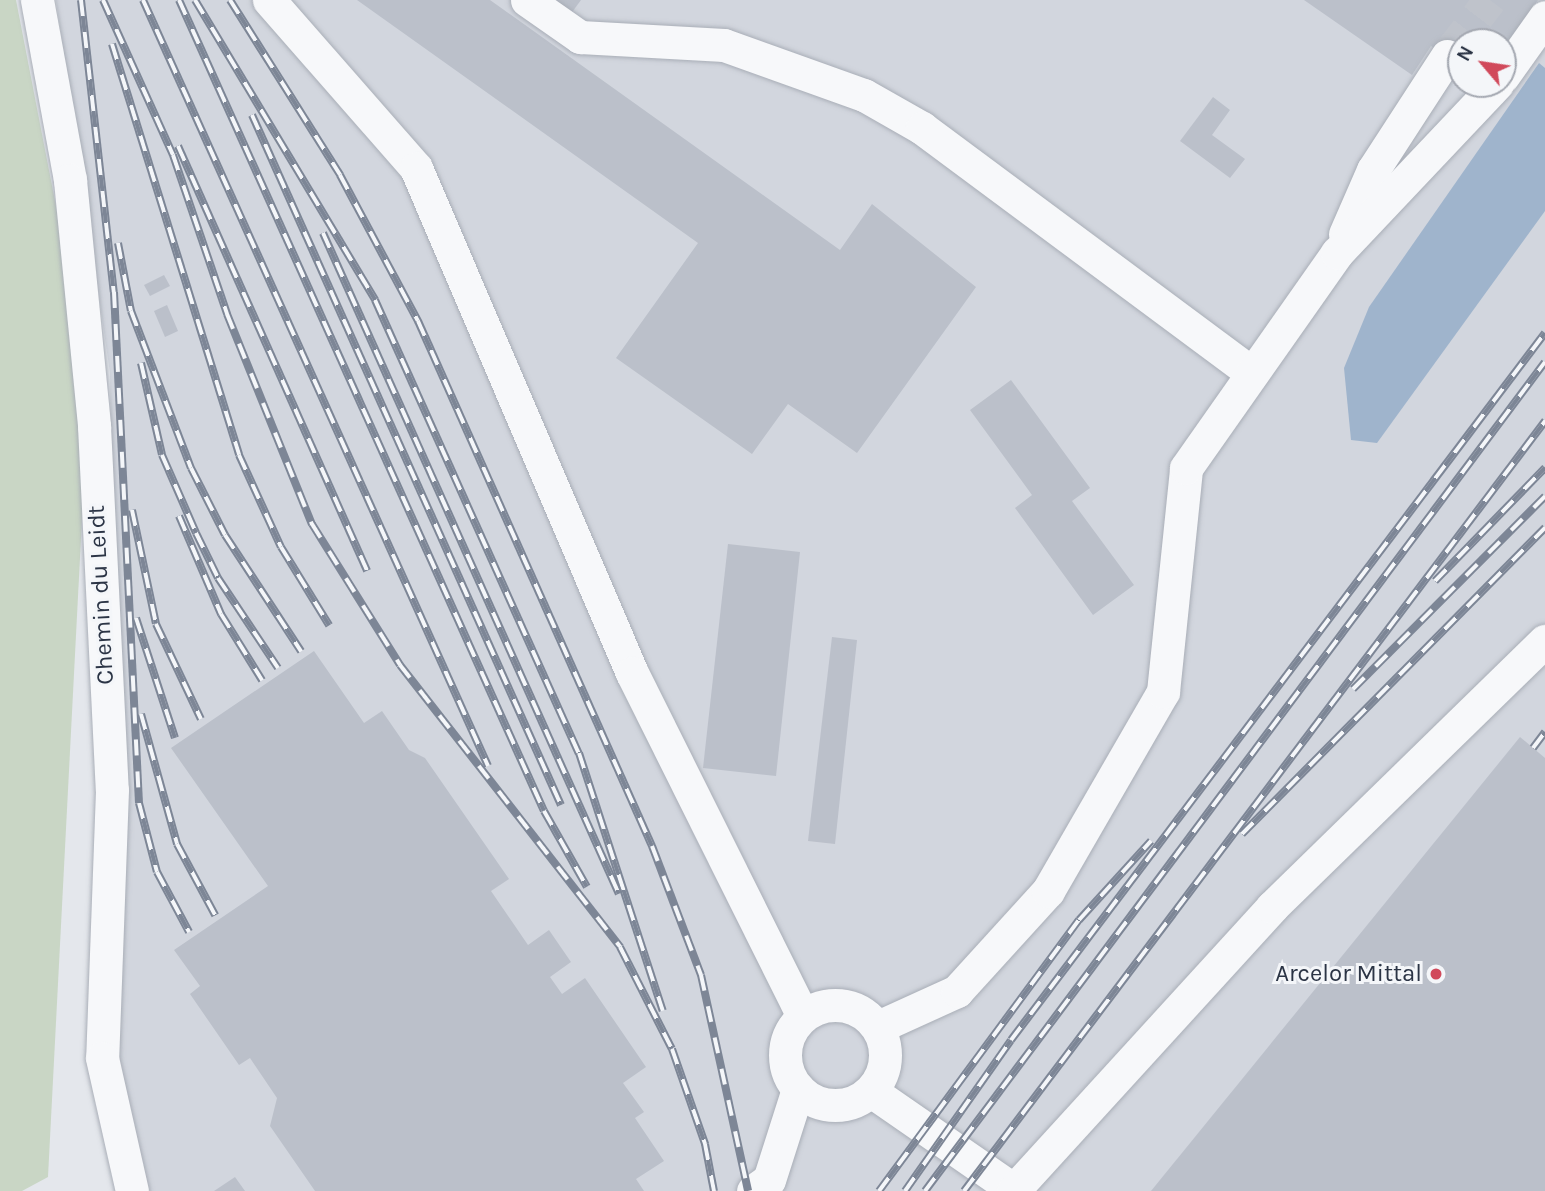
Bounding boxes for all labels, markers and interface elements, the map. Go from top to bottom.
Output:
north arrow [1447,28,1517,98]
text: N [1452,42,1478,65]
street label: Chemin du Leidt [82,505,120,685]
place label: Arcelor Mittal [1275,960,1422,988]
marker: Arcelor Mittal [1428,966,1444,982]

